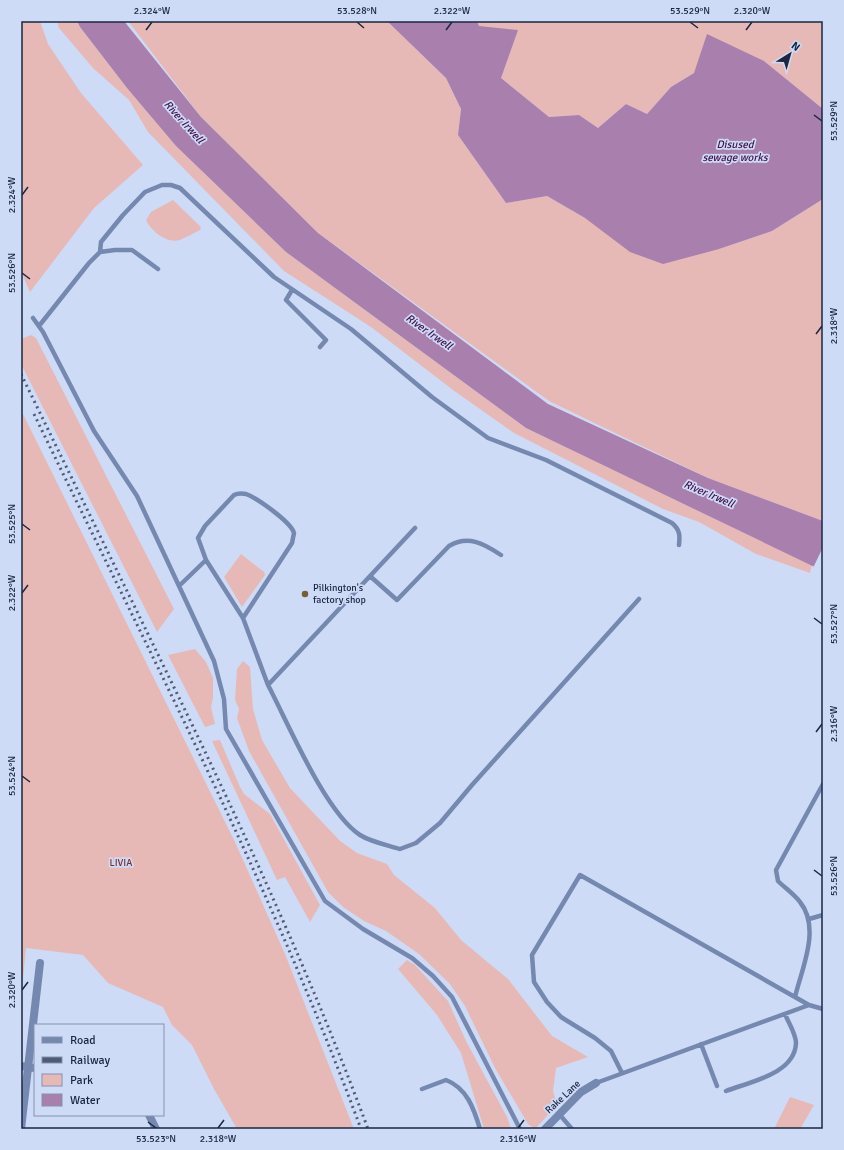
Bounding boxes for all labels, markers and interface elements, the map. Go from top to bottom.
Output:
text: 2.324°W [134,5,171,17]
text: 53.528°N [337,5,377,17]
text: 2.322°W [434,5,471,17]
text: 53.529°N [670,5,710,17]
text: 2.320°W [734,5,771,17]
north arrow [770,34,810,74]
text: N [789,39,803,54]
water label: River Irwell [161,98,207,147]
text: 53.529°N [828,101,840,141]
water label: Disused sewage works [702,138,769,164]
text: 2.324°W [6,176,18,213]
text: 53.526°N [6,253,18,293]
text: 2.318°W [828,307,840,344]
water label: River Irwell [403,311,455,353]
water label: River Irwell [682,478,737,511]
text: 53.525°N [6,504,18,544]
text: 2.322°W [6,574,18,611]
place label: Pilkington's factory shop [313,582,366,606]
marker: Pilkington's factory shop [300,589,310,599]
text: 53.527°N [828,604,840,644]
text: 2.316°W [828,705,840,742]
text: 53.524°N [6,756,18,796]
text: 53.526°N [828,856,840,896]
park label: LIVIA [110,857,132,869]
text: 2.320°W [6,971,18,1008]
legend [34,1024,164,1116]
text: Road [70,1033,96,1048]
text: Railway [70,1053,110,1068]
text: Park [70,1073,93,1088]
street label: Rake Lane [543,1078,583,1116]
text: Water [70,1093,101,1108]
text: 53.523°N [136,1133,176,1145]
text: 2.318°W [200,1133,237,1145]
text: 2.316°W [500,1133,537,1145]

